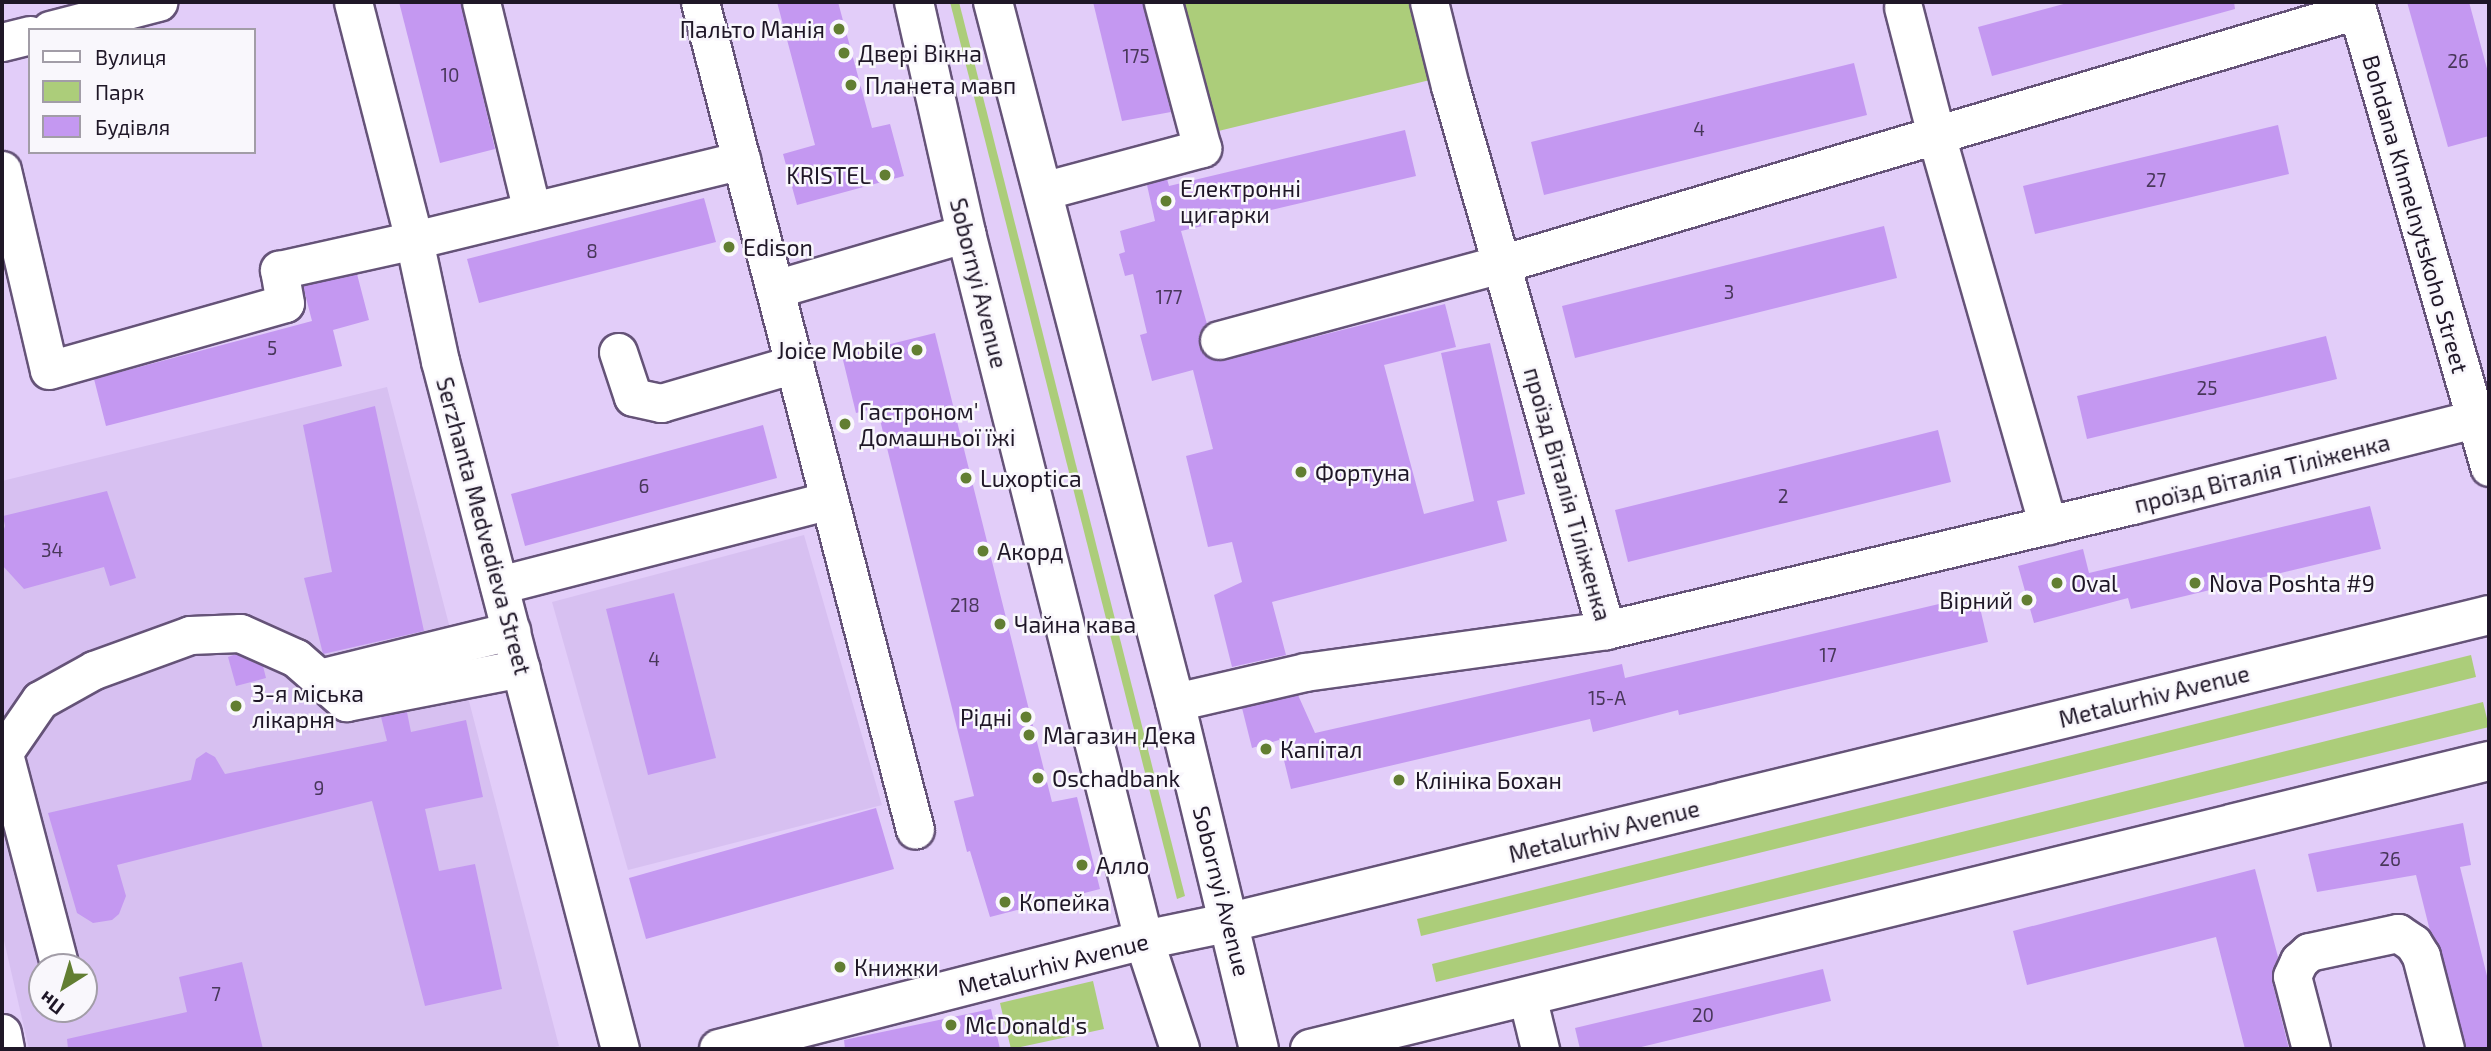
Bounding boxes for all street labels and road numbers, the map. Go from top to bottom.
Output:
street label: Bohdana Khmelnytskoho Street [2357,52,2475,376]
street label: Sobornyi Avenue [944,195,1014,371]
street label: проїзд Віталія Тіліженка [1519,364,1617,624]
street label: Serzhanta Medvedieva Street [431,374,537,678]
street label: проїзд Віталія Тіліженка [2131,428,2393,518]
street label: Metalurhiv Avenue [2055,659,2253,733]
street label: Metalurhiv Avenue [1505,794,1703,868]
street label: Sobornyi Avenue [1187,803,1257,979]
street label: Metalurhiv Avenue [954,927,1152,1001]

